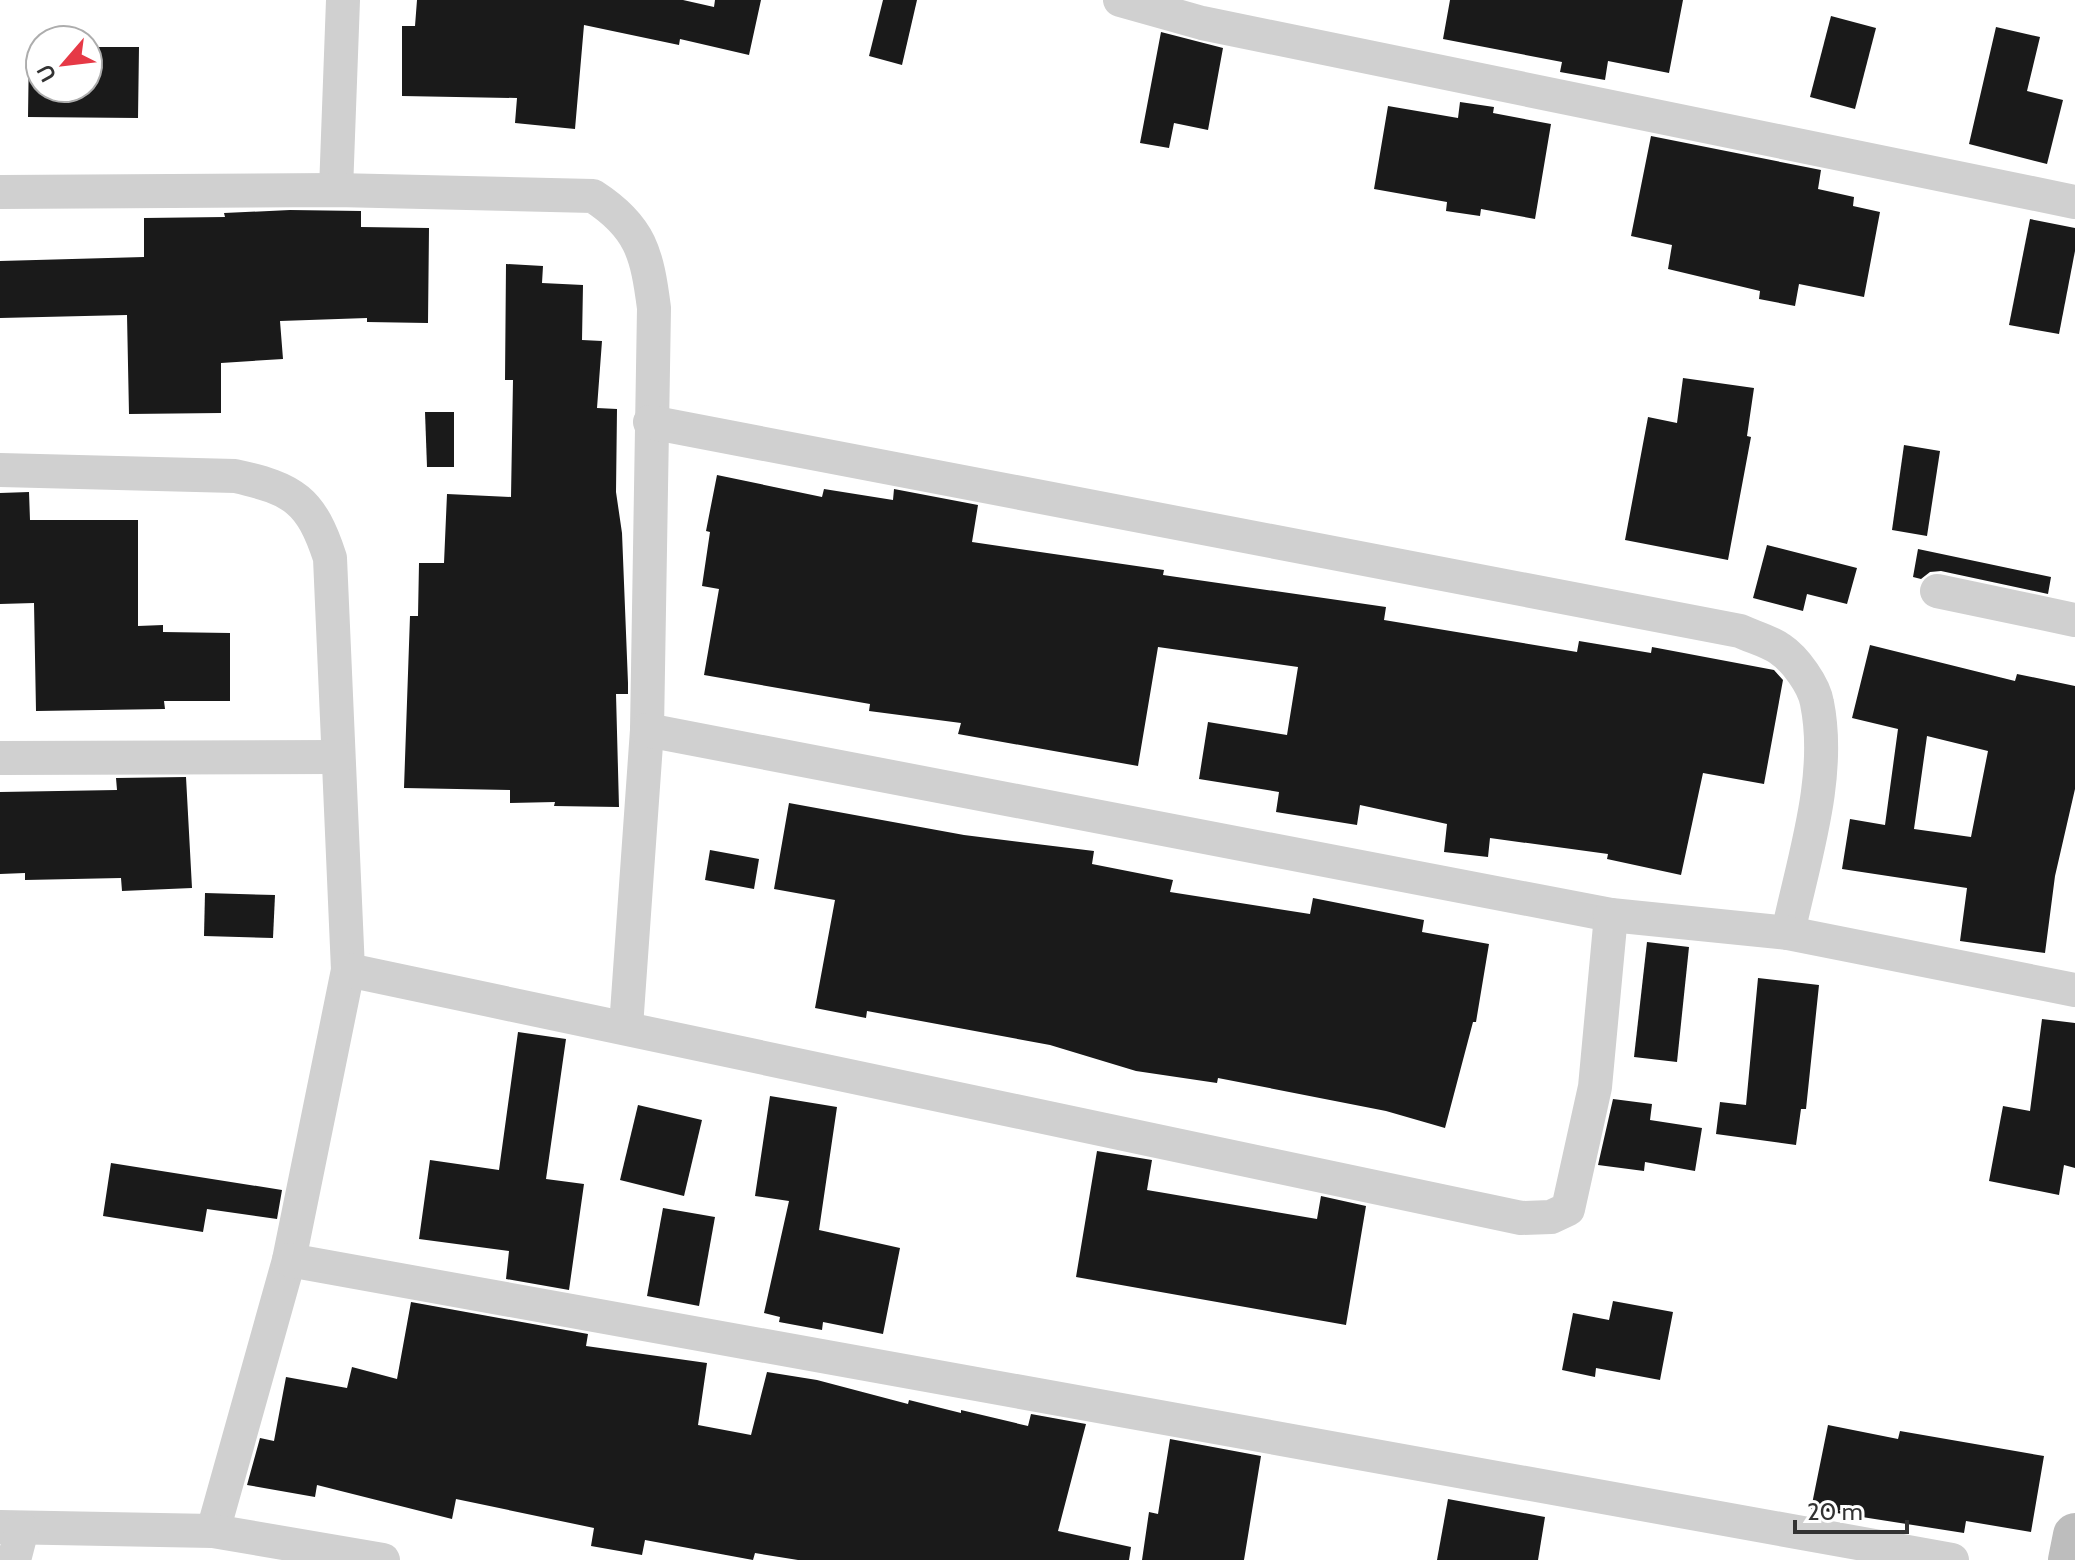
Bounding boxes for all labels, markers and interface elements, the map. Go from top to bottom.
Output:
north arrow [24,24,104,104]
text: U [31,60,62,86]
scale bar [1795,1484,1907,1534]
text: 20 m [1807,1497,1863,1526]

